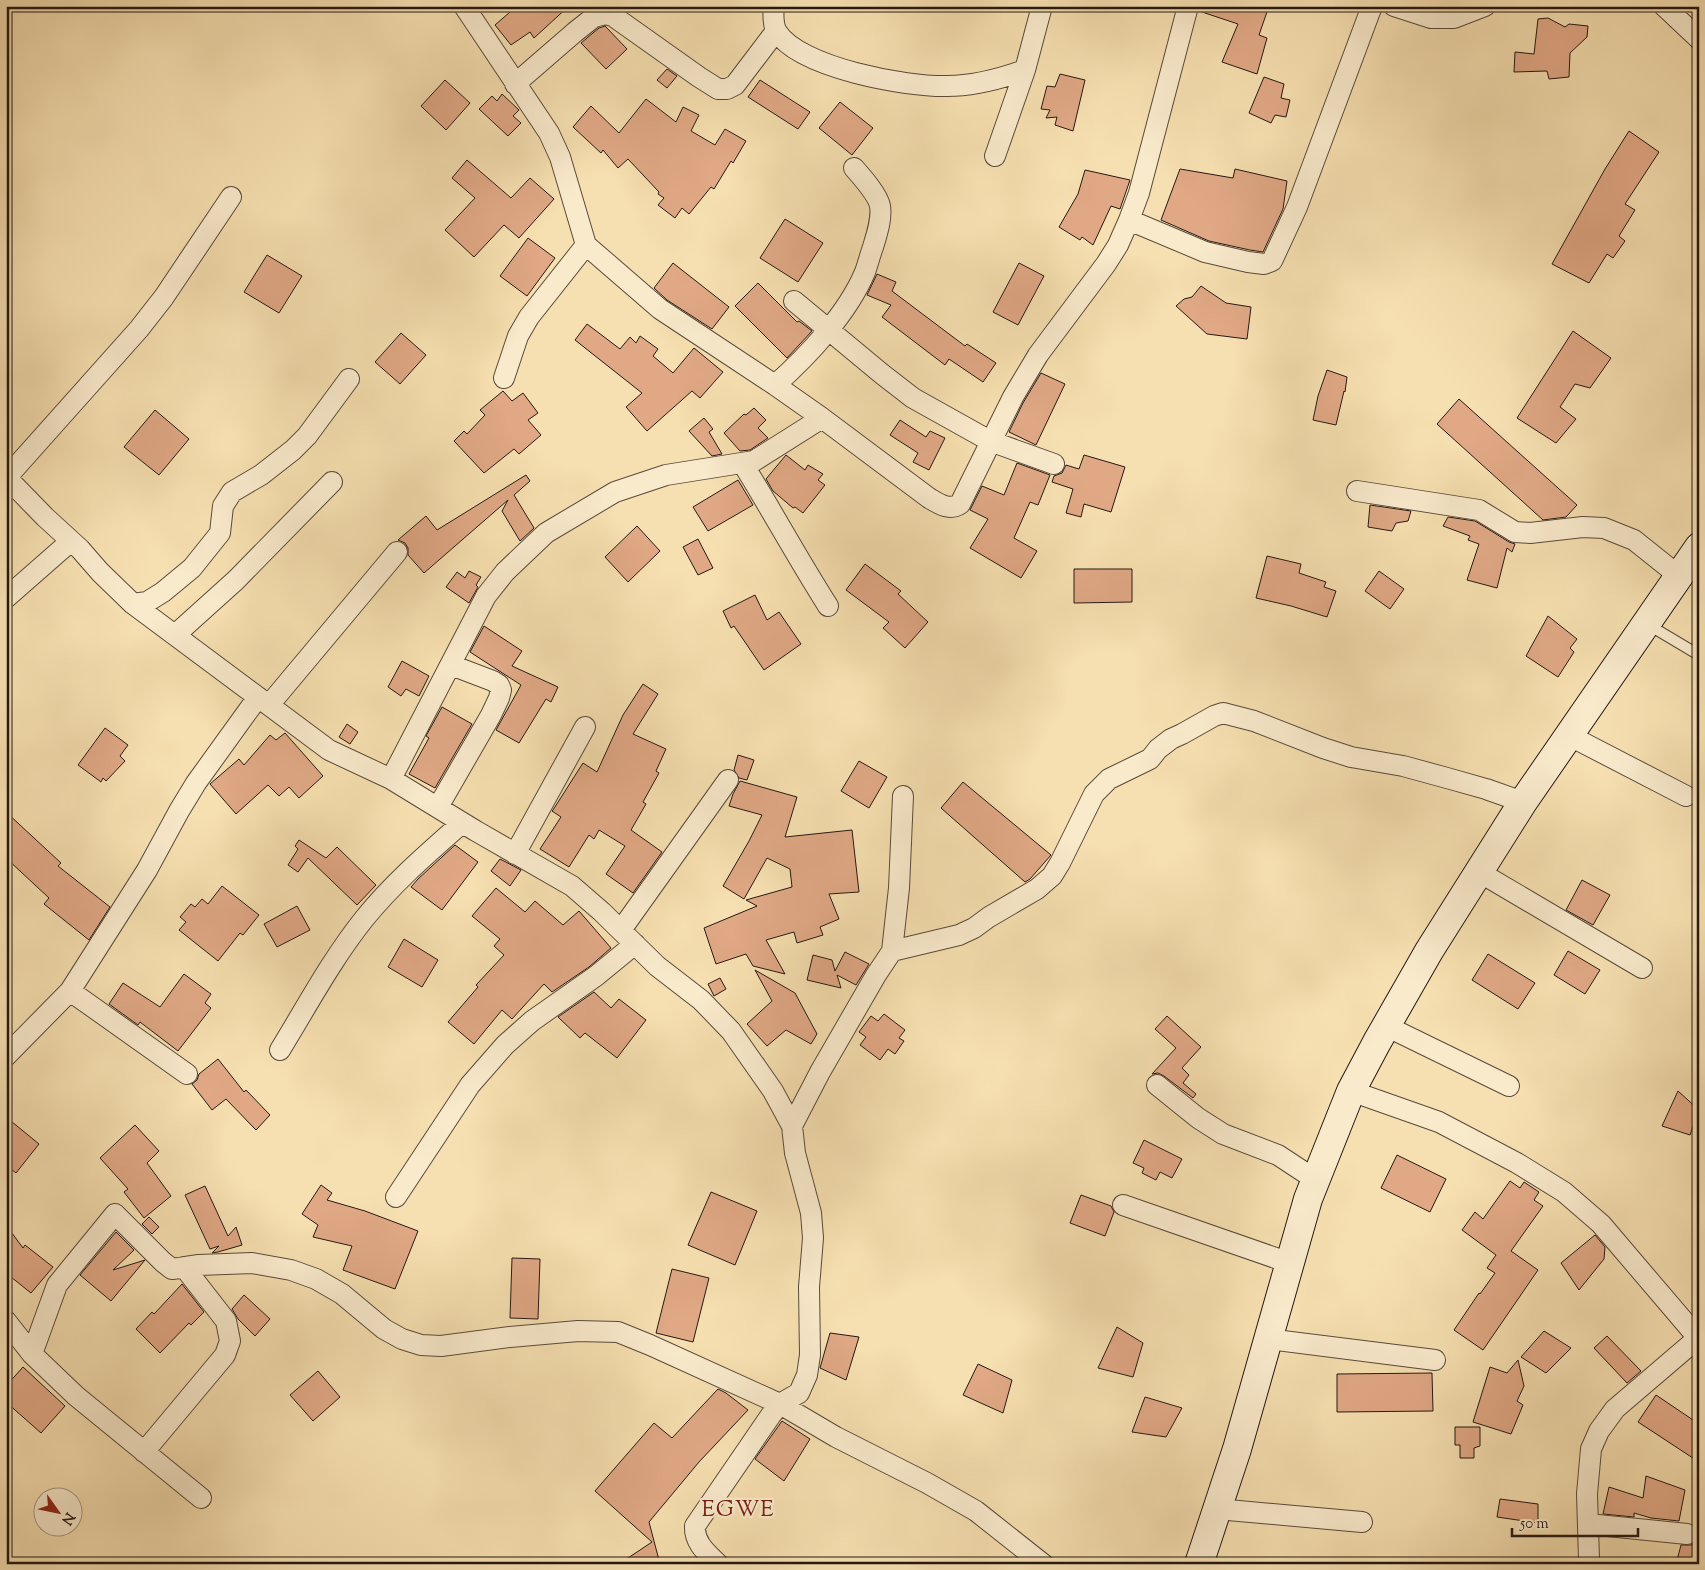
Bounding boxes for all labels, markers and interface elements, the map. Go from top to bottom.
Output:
north arrow [32,1488,82,1538]
district label: EGWE [702,1495,775,1527]
scale bar [1512,1505,1639,1537]
text: N [56,1508,79,1528]
text: 50 m [1519,1514,1549,1535]

